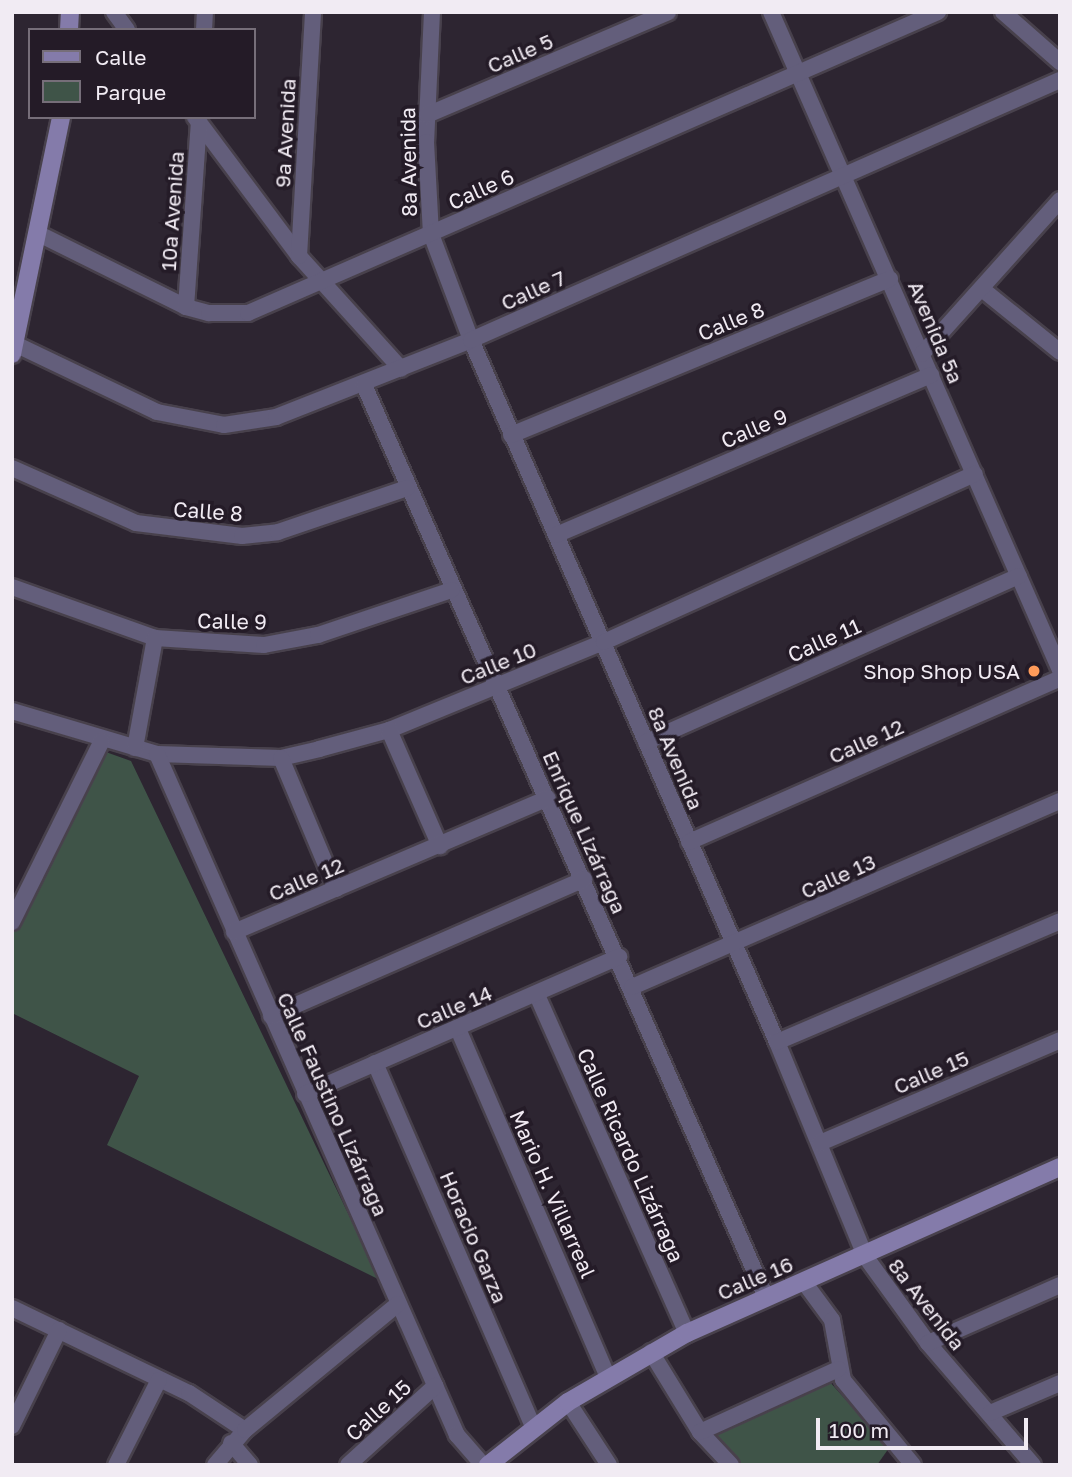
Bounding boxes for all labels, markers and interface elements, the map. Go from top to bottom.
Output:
legend [28,28,256,119]
street label: Calle 5 [483,28,557,78]
text: Calle [95,44,147,70]
street label: 9a Avenida [270,78,300,188]
text: Parque [95,79,166,105]
street label: 8a Avenida [394,107,422,217]
street label: 10a Avenida [155,150,189,272]
street label: Calle 6 [444,163,518,215]
street label: Calle 7 [497,265,569,315]
street label: Avenida 5a [903,277,969,387]
street label: Calle 8 [694,296,768,346]
street label: Calle 9 [717,403,791,453]
street label: Calle 8 [172,496,244,526]
street label: Calle 9 [197,608,267,634]
street label: Calle 11 [784,613,864,667]
street label: Calle 10 [456,636,540,690]
place label: Shop Shop USA [863,658,1020,684]
marker: Shop Shop USA [1026,663,1042,679]
street label: 8a Avenida [643,703,709,813]
street label: Calle 12 [825,713,907,769]
street label: Enrique Lizárraga [538,747,632,917]
street label: Calle 13 [797,848,879,904]
street label: Calle 12 [265,852,347,906]
street label: Calle 14 [412,980,496,1034]
street label: Calle Faustino Lizárraga [272,988,394,1220]
street label: Calle Ricardo Lizárraga [572,1044,690,1266]
street label: Calle 15 [890,1045,972,1099]
street label: Mario H. Villarreal [505,1106,601,1282]
street label: Horacio Garza [435,1167,513,1307]
street label: Calle 16 [713,1251,797,1305]
street label: 8a Avenida [883,1253,971,1355]
street label: Calle 15 [340,1374,416,1446]
scale bar [820,1404,1032,1448]
text: 100 m [829,1417,889,1443]

